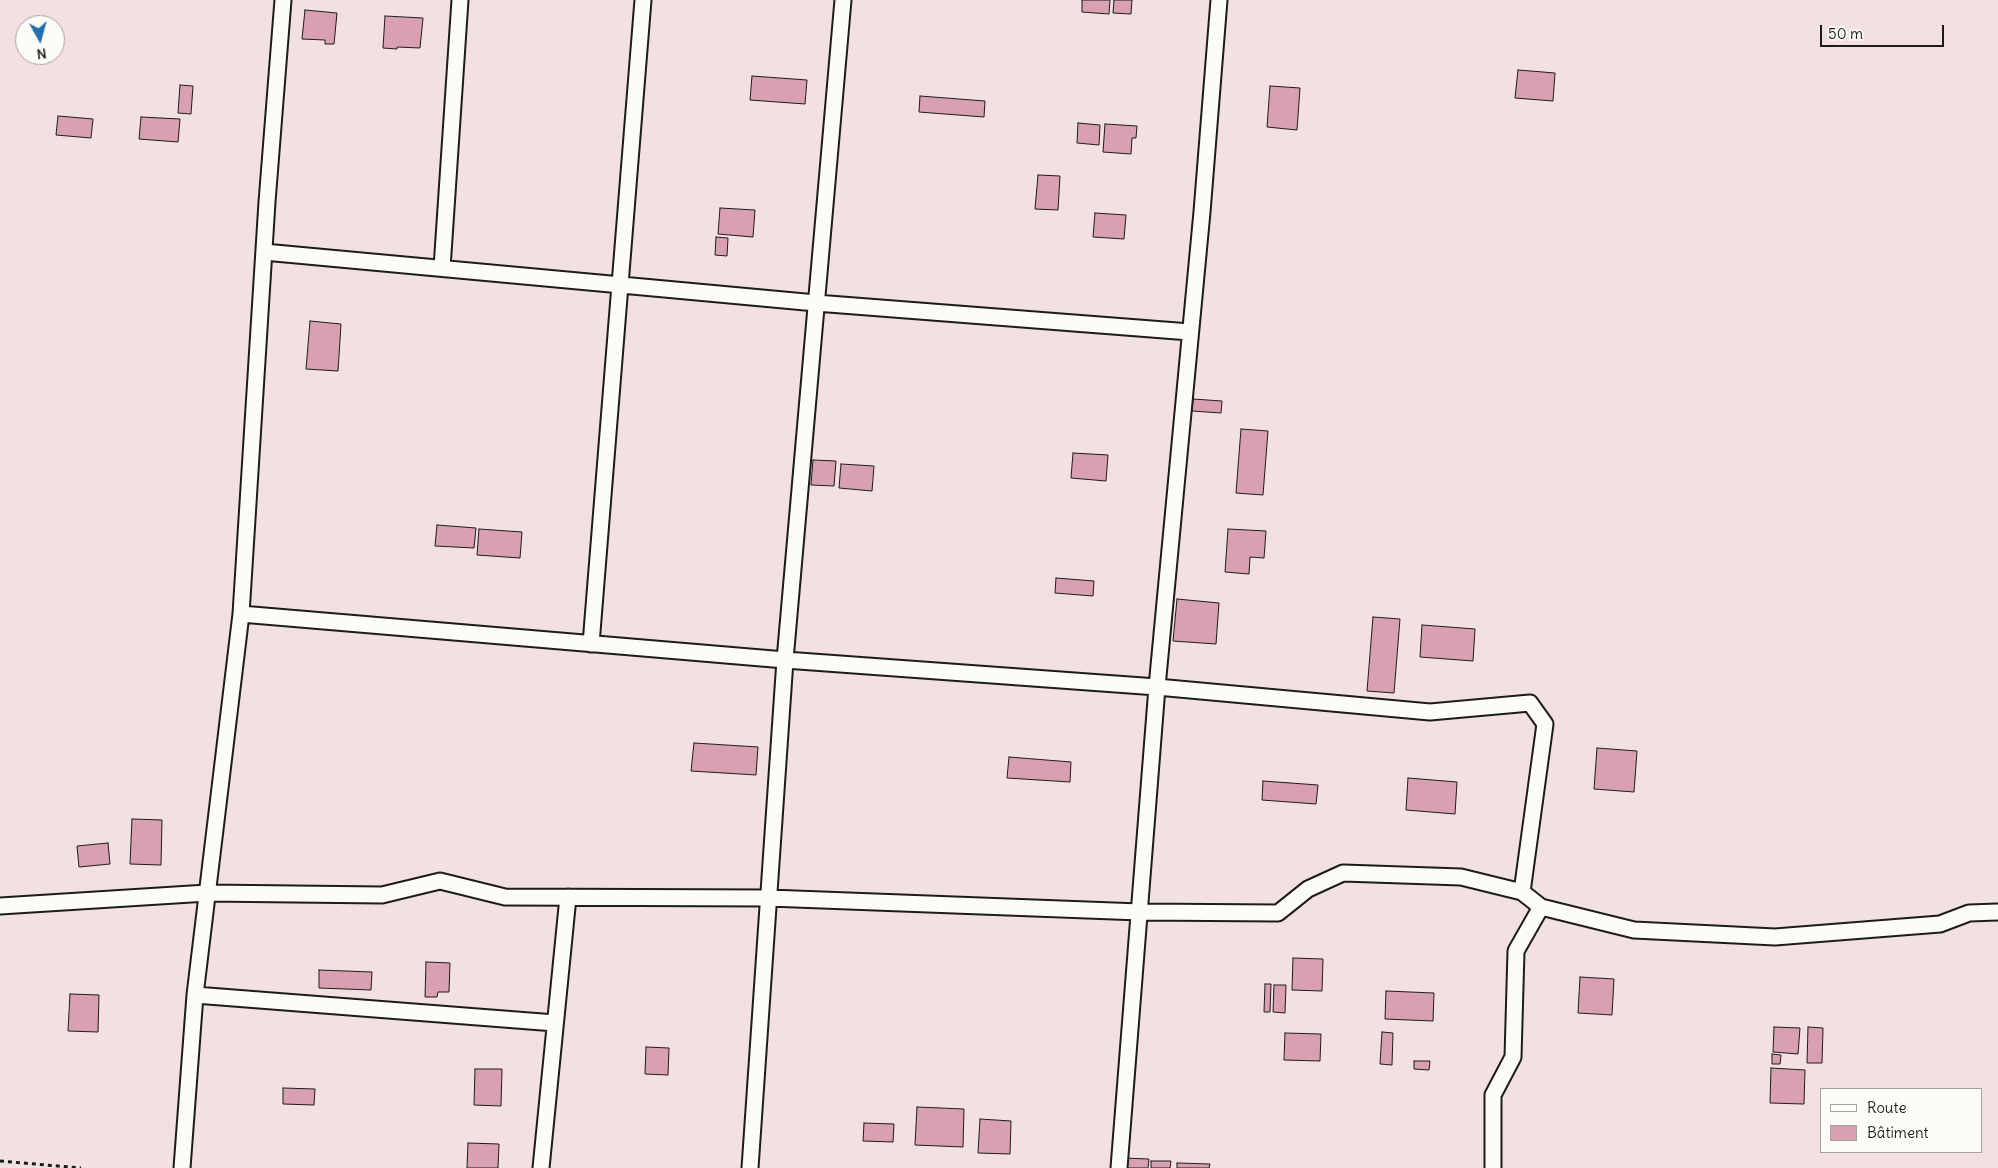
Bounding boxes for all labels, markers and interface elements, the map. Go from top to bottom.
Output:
north arrow [15,15,65,65]
scale bar [1823,15,1947,47]
text: 50 m [1828,24,1863,43]
text: N [36,44,48,63]
legend [1820,1088,1983,1153]
text: Route [1867,1098,1907,1117]
text: Bâtiment [1867,1123,1929,1142]

